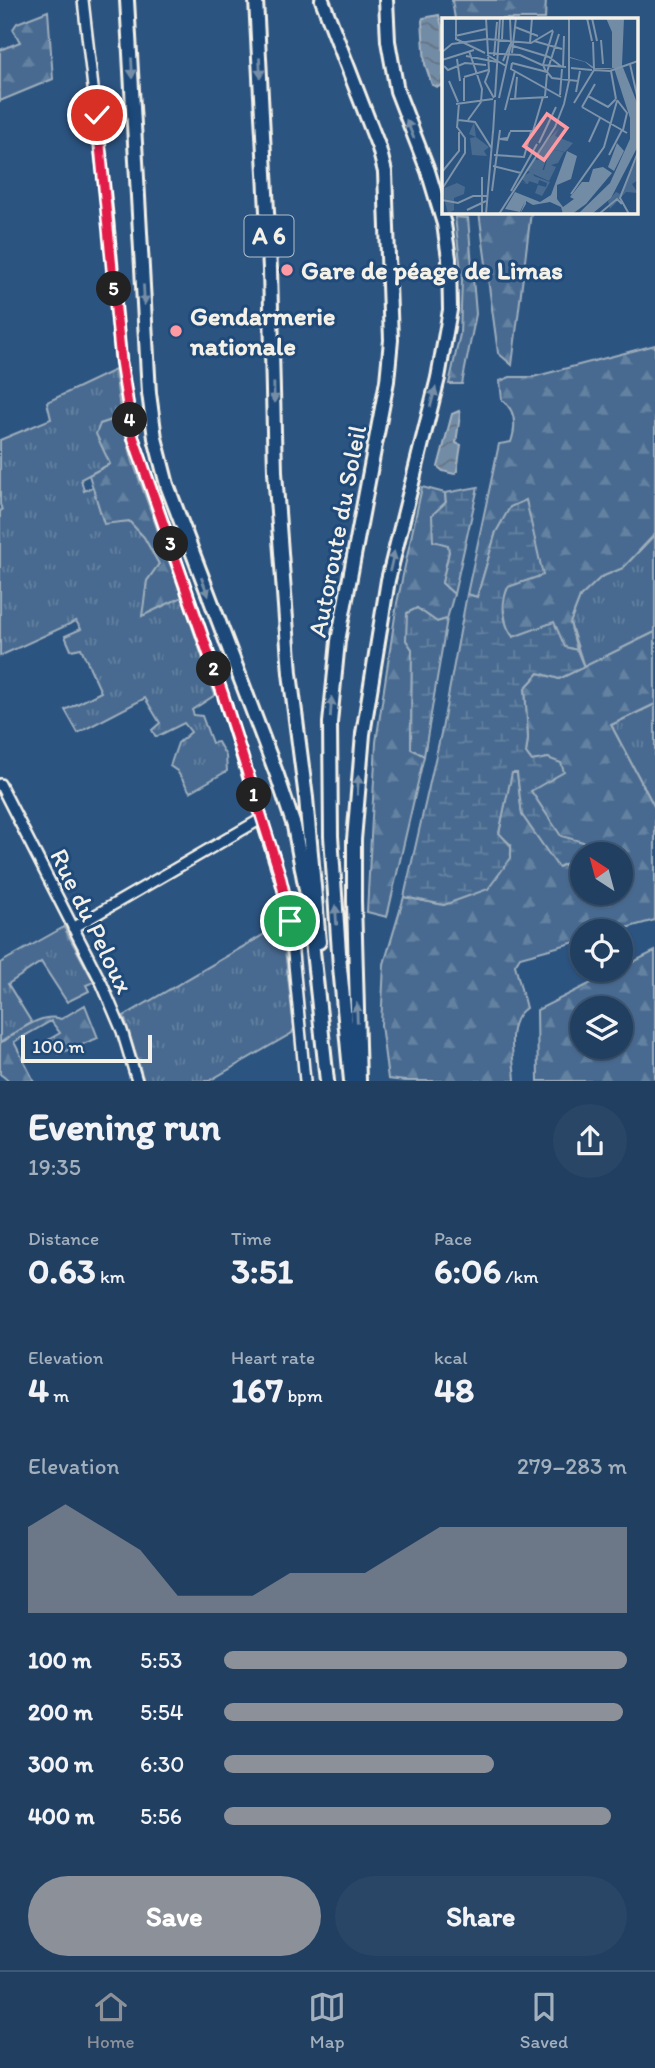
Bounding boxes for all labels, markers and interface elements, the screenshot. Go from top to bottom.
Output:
inset map [442,18,638,214]
one-way arrow [126,57,137,79]
one-way arrow [255,57,266,79]
pin [67,85,127,145]
icon: check [78,96,116,134]
one-way arrow [405,118,416,139]
road number: A 6 [244,216,294,256]
place label: Gare de péage de Limas [301,254,563,286]
marker: Gare de péage de Limas [279,262,295,278]
pin: 5 [96,272,132,306]
text: 5 [109,277,118,300]
one-way arrow [138,284,149,306]
place label: Gendarmerie nationale [189,300,335,362]
marker: Gendarmerie nationale [168,323,184,339]
one-way arrow [268,383,280,405]
one-way arrow [428,386,439,408]
pin: 4 [113,402,148,438]
text: 4 [124,408,135,431]
street label: Autoroute du Soleil [301,422,373,640]
pin: 3 [154,526,188,562]
text: 3 [165,532,176,555]
one-way arrow [387,550,398,572]
one-way arrow [200,577,211,598]
pin: 2 [196,652,232,686]
text: 2 [209,657,219,680]
one-way arrow [326,696,337,718]
one-way arrow [353,774,364,796]
pin: 1 [236,778,272,812]
text: 1 [249,783,258,806]
north arrow [570,842,634,905]
map controls [570,842,633,1059]
street label: Rue du Peloux [43,843,141,999]
pin [260,891,320,951]
icon: arrive [271,902,309,940]
one-way arrow [331,904,342,926]
button: locate [570,919,633,982]
button: layers [570,996,633,1059]
one-way arrow [351,1002,363,1024]
scale bar [21,1032,152,1064]
text: 100 m [32,1035,84,1058]
text: Evening run [28,1104,221,1150]
button: share [553,1104,627,1178]
text: 19:35 [28,1153,81,1181]
text: Distance [28,1227,99,1250]
text: Time [231,1227,272,1250]
text: Pace [434,1227,472,1250]
text: 0.63 [28,1250,96,1292]
text: 3:51 [231,1250,293,1292]
text: 6:06 [434,1250,501,1292]
text: km [96,1265,125,1288]
text: /km [501,1265,539,1288]
text: Elevation [28,1346,104,1369]
text: Heart rate [231,1346,315,1369]
text: kcal [434,1346,468,1369]
text: 4 [28,1369,49,1411]
text: 167 [231,1369,283,1411]
text: 48 [434,1369,474,1411]
text: m [49,1384,69,1407]
text: bpm [283,1384,323,1407]
text: Elevation [28,1452,119,1480]
text: 279–283 m [517,1452,627,1480]
text: 100 m [28,1646,92,1674]
text: 5:53 [140,1646,182,1674]
text: 200 m [28,1698,93,1726]
text: 5:54 [140,1698,184,1726]
text: 300 m [28,1750,93,1778]
text: 6:30 [140,1750,185,1778]
text: 400 m [28,1802,95,1830]
text: 5:56 [140,1802,182,1830]
button: Save [28,1876,321,1956]
button: Share [335,1876,627,1956]
tab: Home [87,1988,135,2053]
tab: Map [308,1988,346,2053]
tab: Saved [520,1988,568,2053]

